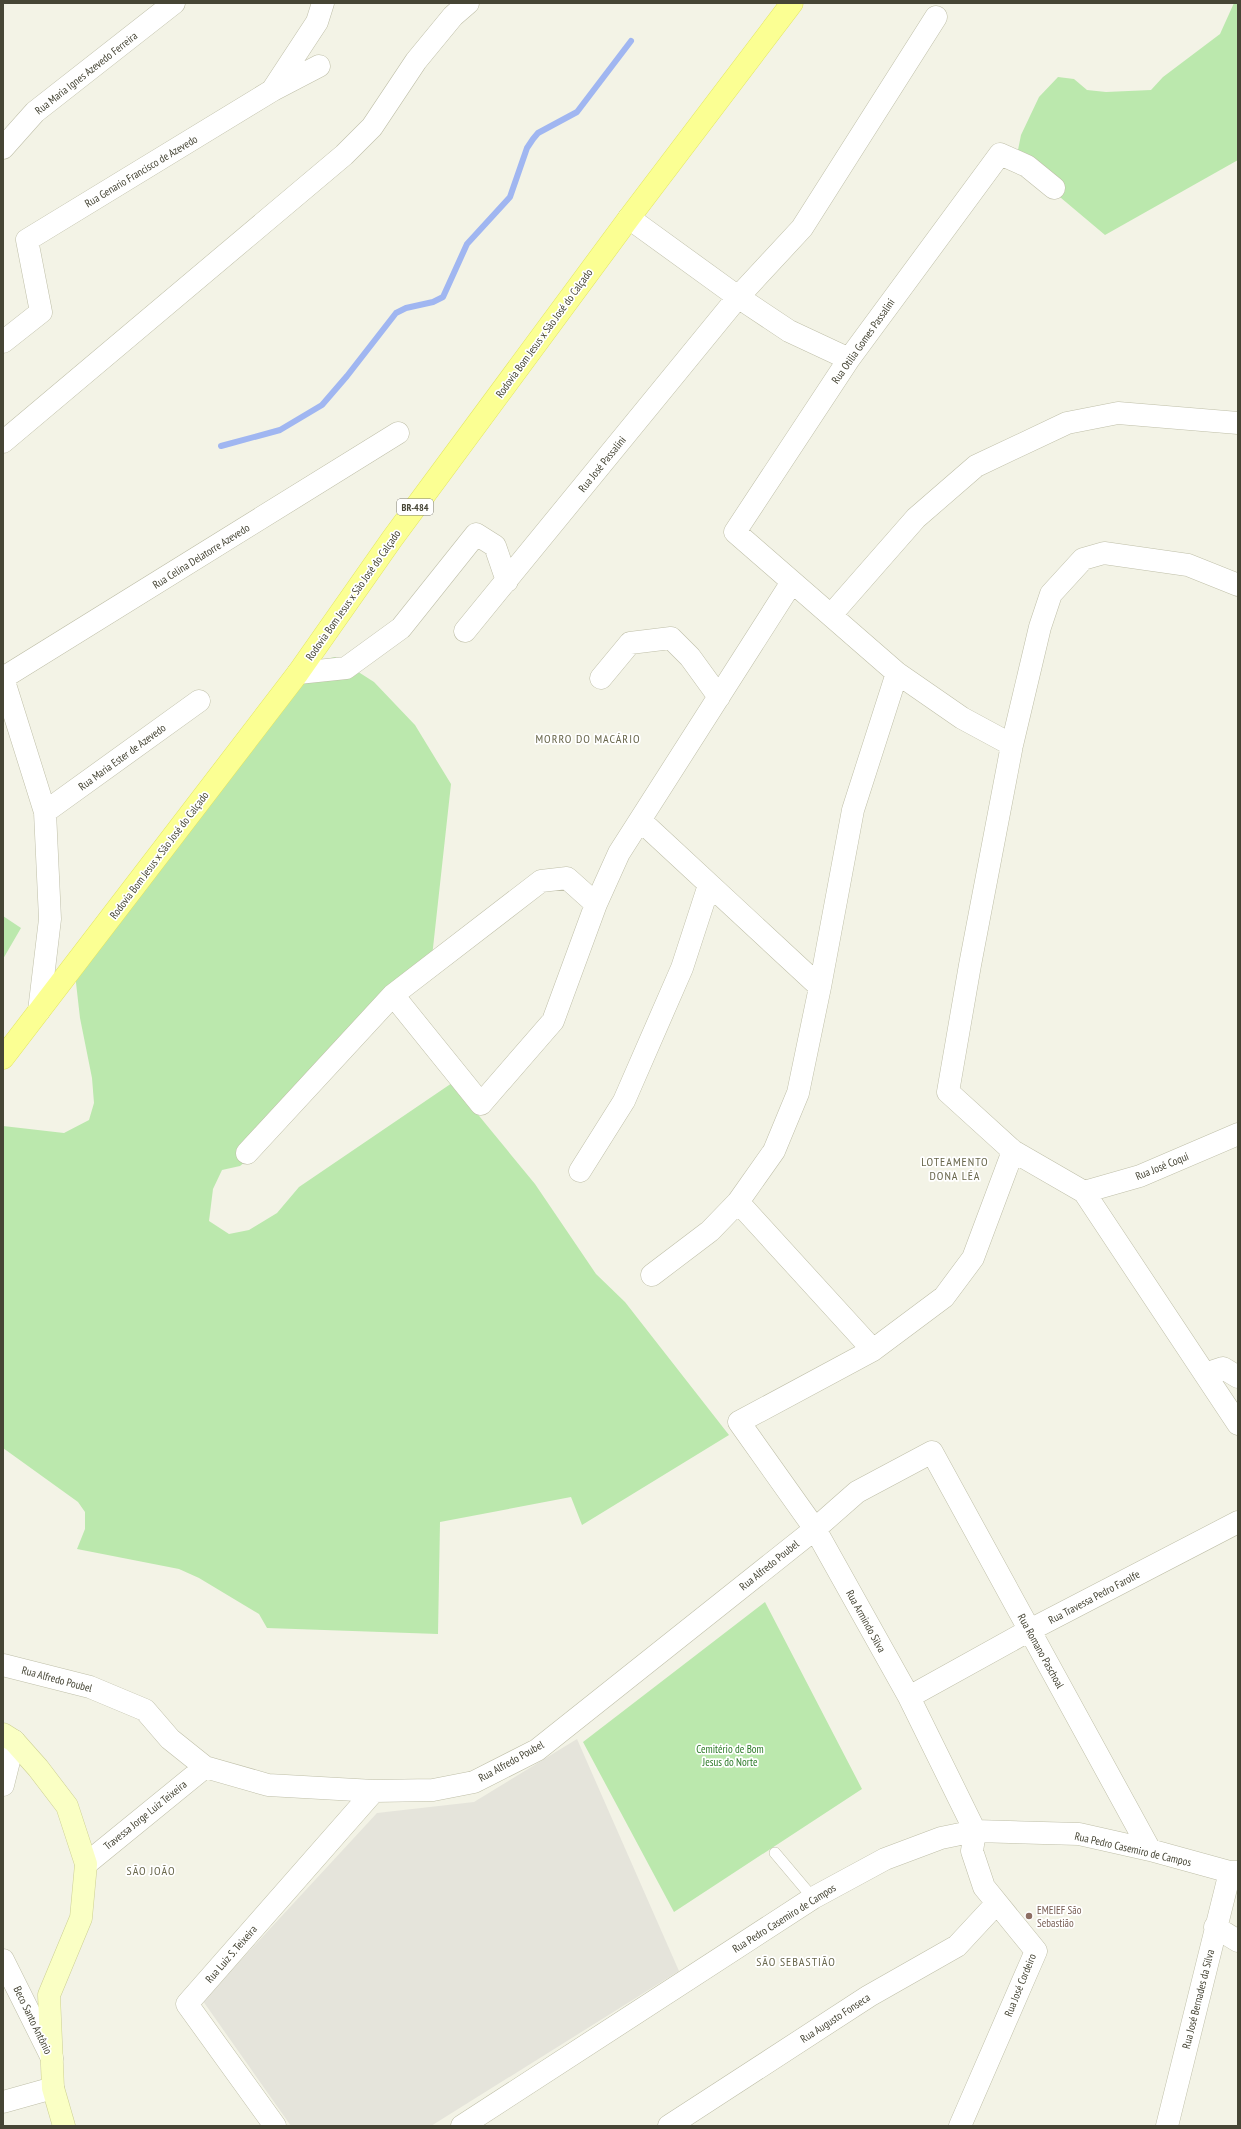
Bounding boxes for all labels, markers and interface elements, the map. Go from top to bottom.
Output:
street label: Rua Maria Ignes Azevedo Ferreira [32,29,140,117]
street label: Rua Genario Francisco de Azevedo [82,132,200,210]
street label: Rodovia Bom Jesus x São José do Calçado [493,266,596,400]
street label: Rua Otilia Gomes Passalini [828,296,898,386]
street label: Rua José Passalini [575,433,629,495]
road number: BR-484 [397,499,433,515]
street label: Rua Celina Delatorre Azevedo [150,520,252,592]
street label: Rodovia Bom Jesus x São José do Calçado [303,527,404,663]
street label: Rua Maria Ester de Azevedo [76,720,169,793]
district label: MORRO DO MACÁRIO [535,731,641,746]
street label: Rodovia Bom Jesus x São José do Calçado [107,788,212,921]
street label: Rua José Coqui [1133,1149,1191,1183]
district label: LOTEAMENTO DONA LÉA [921,1154,989,1183]
street label: Rua Alfredo Poubel [736,1536,802,1593]
street label: Rua Travessa Pedro Farolfe [1046,1567,1142,1627]
street label: Rua Armindo Silva [843,1587,889,1655]
street label: Rua Romano Paschoal [1015,1611,1067,1691]
street label: Rua Alfredo Poubel [20,1663,94,1695]
street label: Rua Alfredo Poubel [476,1737,546,1785]
park label: Cemitério de Bom Jesus do Norte [696,1742,764,1769]
street label: Travessa Jorge Luiz Teixeira [101,1777,189,1853]
street label: Rua Pedro Casemiro de Campos [1073,1829,1193,1869]
district label: SÃO JOÃO [127,1863,175,1878]
street label: Rua Pedro Casemiro de Campos [730,1880,839,1956]
place label: EMEIEF São Sebastião [1037,1903,1082,1930]
marker: EMEIEF São Sebastião [1024,1911,1034,1921]
street label: Rua Luiz S. Teixeira [202,1922,260,1986]
street label: Rua José Bernades da Silva [1179,1948,1217,2050]
street label: Rua José Cordeiro [1001,1951,1039,2019]
district label: SÃO SEBASTIÃO [756,1954,836,1969]
street label: Beco Santo Antônio [11,1984,56,2056]
street label: Rua Augusto Fonseca [797,1990,873,2046]

